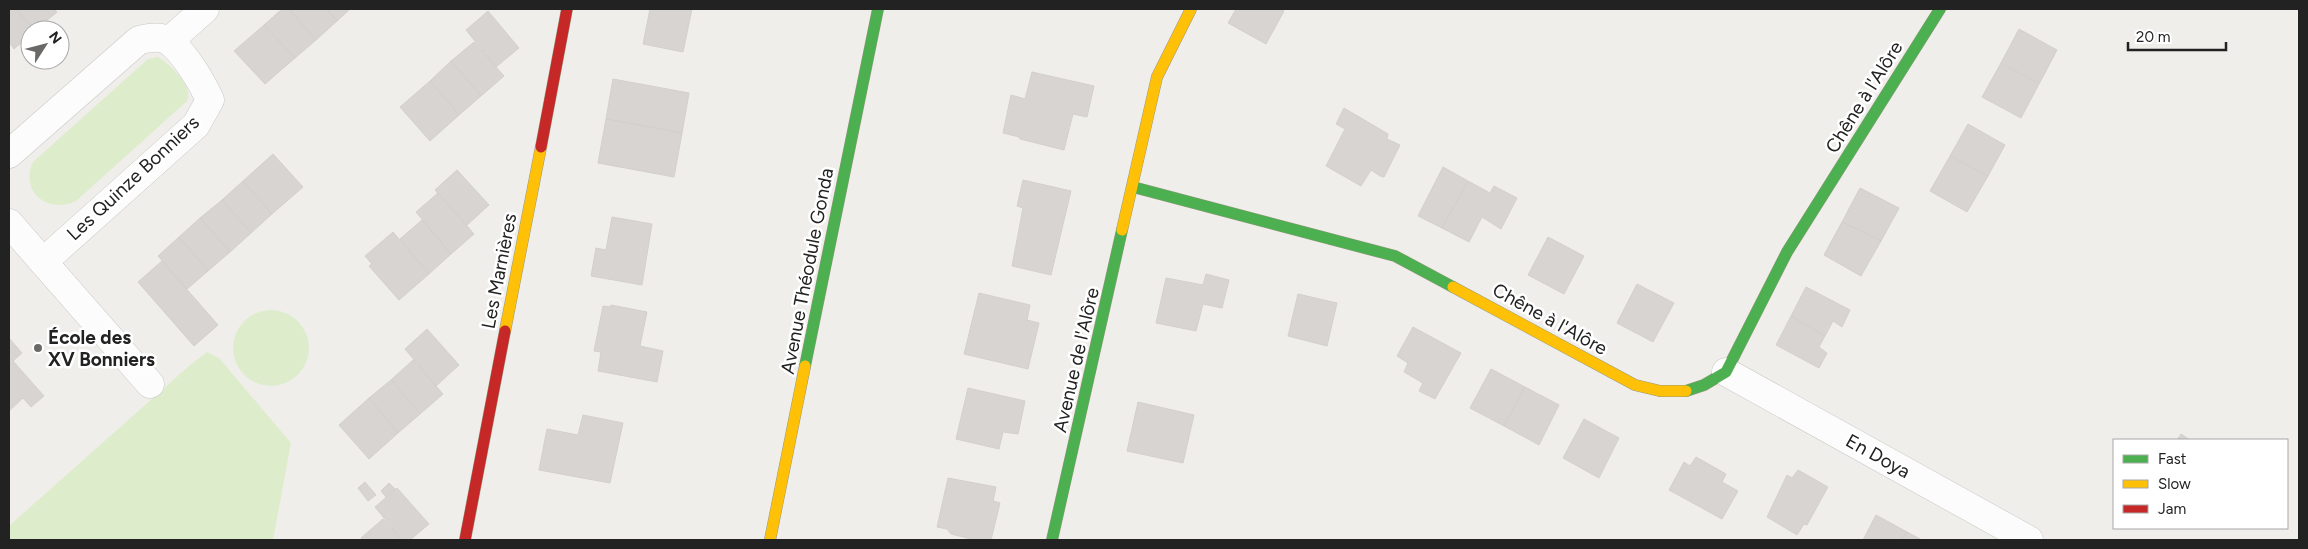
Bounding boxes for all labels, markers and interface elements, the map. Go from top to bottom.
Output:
north arrow [20,20,70,70]
scale bar [2128,20,2226,52]
text: N [45,28,65,47]
text: 20 m [2136,28,2170,46]
street label: Chêne à l'Alôre [1820,37,1908,157]
street label: Les Quinze Bonniers [62,111,204,245]
street label: Avenue Théodule Gonda [776,166,838,376]
street label: Les Marnières [477,211,521,331]
street label: Chêne à l'Alôre [1489,278,1611,360]
street label: Avenue de l'Alôre [1048,285,1104,435]
place label: École des XV Bonniers [48,326,155,371]
marker: École des XV Bonniers [32,342,44,354]
street label: En Doya [1842,429,1914,483]
legend [2113,439,2288,529]
text: Fast [2158,450,2187,468]
text: Slow [2158,475,2191,493]
text: Jam [2158,500,2186,518]

